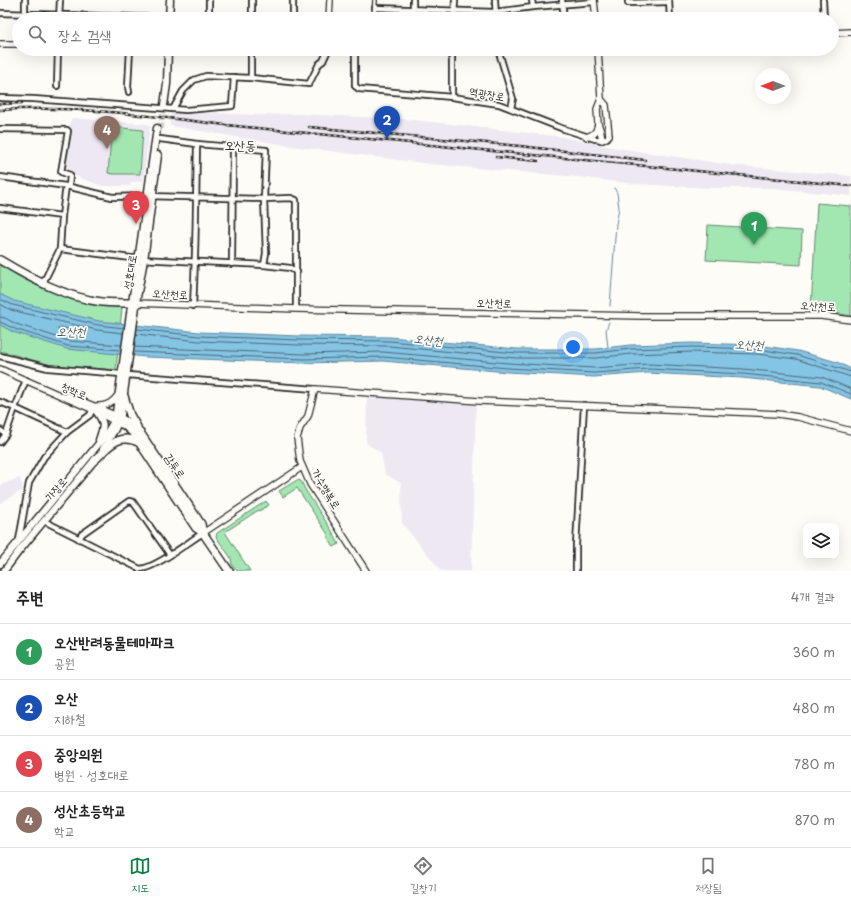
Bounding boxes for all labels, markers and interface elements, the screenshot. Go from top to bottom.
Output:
search box [12,12,839,56]
icon: search [26,23,48,45]
text: 장소 검색 [58,23,111,46]
north arrow [755,68,791,104]
street label: 역광장로 [468,82,506,105]
pin: 2 [374,106,400,139]
pin: 4 [94,116,120,149]
district label: 오산동 [224,135,256,154]
pin: 3 [123,191,149,224]
pin: 1 [741,212,767,245]
street label: 성호대로 [118,253,141,291]
street label: 오산천로 [152,284,188,303]
street label: 오산천로 [476,294,512,311]
street label: 오산천로 [800,296,836,315]
water label: 오산천 [57,322,87,340]
water label: 오산천 [413,329,445,350]
water label: 오산천 [734,335,765,354]
your location [563,337,583,357]
street label: 청학로 [59,377,90,404]
street label: 감투로 [161,450,190,482]
street label: 가수행복로 [308,465,345,512]
street label: 가장로 [41,473,71,504]
map controls [803,523,839,559]
button: layers [803,523,839,559]
text: 주변 [16,584,43,610]
text: 4개 결과 [791,587,835,606]
text: 오산반려동물테마파크 [54,630,175,653]
text: 1 [26,642,32,661]
text: 360 m [792,642,835,661]
text: 공원 [54,653,75,672]
text: 오산 [54,686,78,709]
text: 2 [24,698,34,717]
text: 480 m [793,698,835,717]
text: 지하철 [54,709,85,728]
text: 중앙의원 [54,742,102,765]
text: 3 [25,754,33,773]
text: 780 m [794,754,835,773]
text: 병원 · 성호대로 [54,765,129,784]
text: 성산초등학교 [54,798,126,821]
text: 4 [25,810,33,829]
text: 870 m [795,810,835,829]
text: 학교 [54,821,75,840]
tab: 지도 [129,855,151,896]
tab: 길찾기 [410,855,437,896]
tab: 저장됨 [695,855,722,896]

